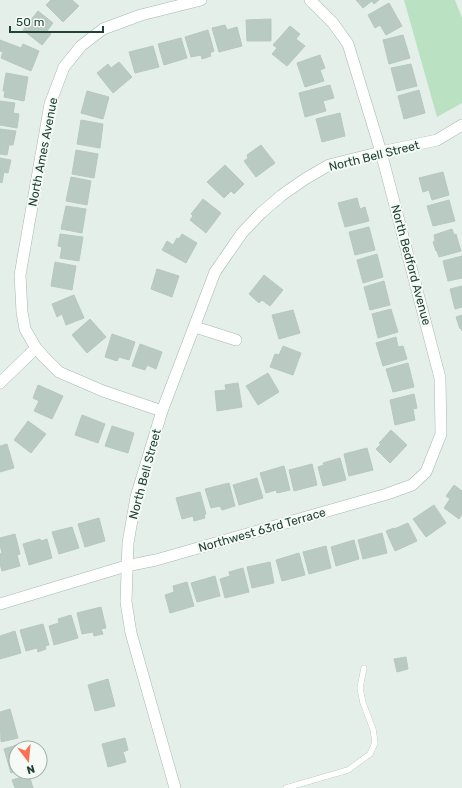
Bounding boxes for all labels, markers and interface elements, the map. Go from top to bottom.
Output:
scale bar [10,8,103,34]
text: 50 m [16,15,44,29]
street label: North Ames Avenue [26,96,60,208]
street label: North Bell Street [327,138,421,174]
street label: North Bedford Avenue [388,203,434,327]
street label: North Bell Street [126,427,164,521]
street label: Northwest 63rd Terrace [197,505,328,555]
north arrow [8,740,48,780]
text: N [25,762,36,776]

